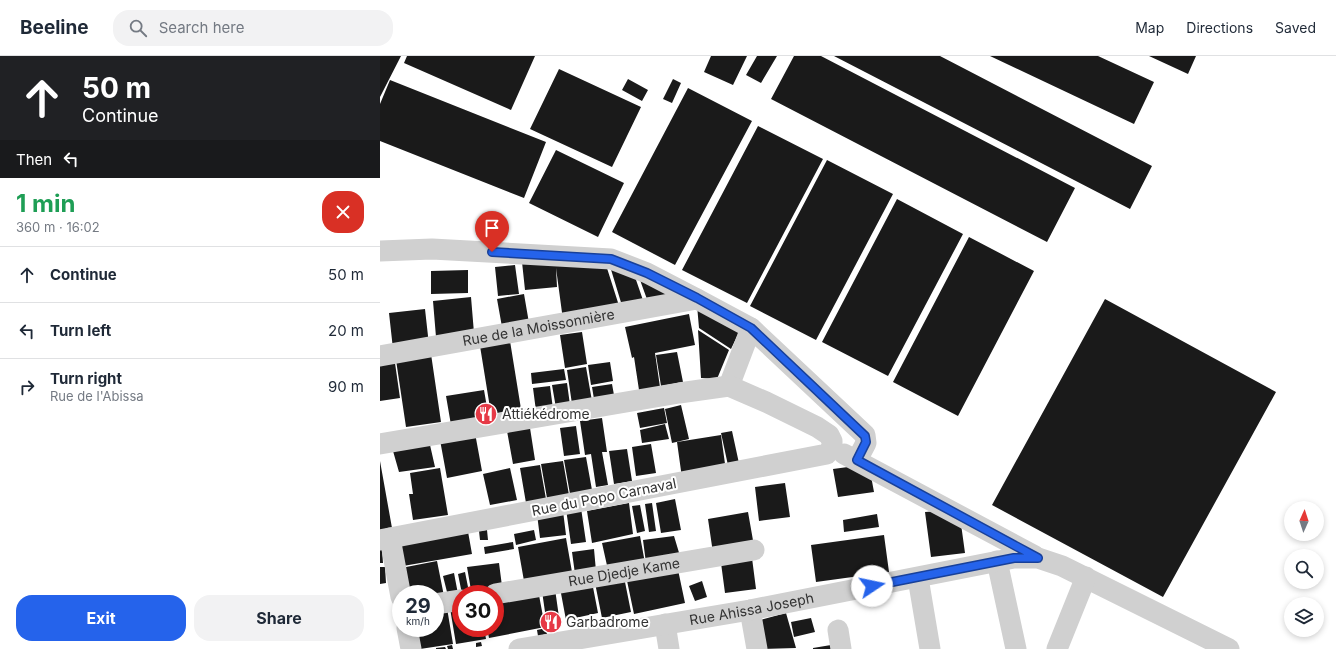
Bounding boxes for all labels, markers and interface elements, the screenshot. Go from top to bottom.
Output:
search box [113,10,393,46]
text: Beeline [20,16,89,39]
icon: search [127,17,149,39]
text: Search here [159,18,244,37]
text: Map [1135,19,1164,36]
text: Directions [1186,19,1253,36]
text: Saved [1275,19,1316,36]
text: 50 m [82,71,151,105]
icon: ahead [16,72,68,124]
text: Continue [82,105,159,126]
icon: left [60,148,82,170]
text: Then [16,150,52,169]
text: 1 min [16,189,75,218]
button: close [322,191,364,233]
pin [475,211,509,252]
icon: arrive [481,217,503,239]
text: 360 m · 16:02 [16,219,100,235]
icon: ahead [16,264,38,286]
text: Continue [50,265,117,284]
text: 50 m [328,265,364,284]
street label: Rue de la Moissonnière [461,305,616,349]
icon: left [16,320,38,342]
text: Turn left [50,321,111,340]
text: 20 m [328,321,364,340]
text: Turn right [50,369,122,388]
icon: right [16,376,38,398]
text: 90 m [328,377,364,396]
text: Rue de l'Abissa [50,388,144,404]
restaurant icon: Attiékédrome [473,401,499,427]
place label: Attiékédrome [502,405,590,422]
street label: Rue du Popo Carnaval [530,474,678,519]
north arrow [1284,501,1324,541]
map controls [1284,501,1324,637]
button: search [1284,549,1324,589]
street label: Rue Djedje Kame [567,554,681,589]
position arrow [851,565,893,607]
speed limit sign: 30 [452,585,504,637]
street label: Rue Ahissa Joseph [688,589,815,628]
text: 29 [405,594,431,618]
button: Exit [16,595,186,641]
button: Share [194,595,364,641]
button: layers [1284,597,1324,637]
restaurant icon: Garbadrome [538,609,564,635]
place label: Garbadrome [566,613,649,630]
text: km/h [406,615,430,627]

